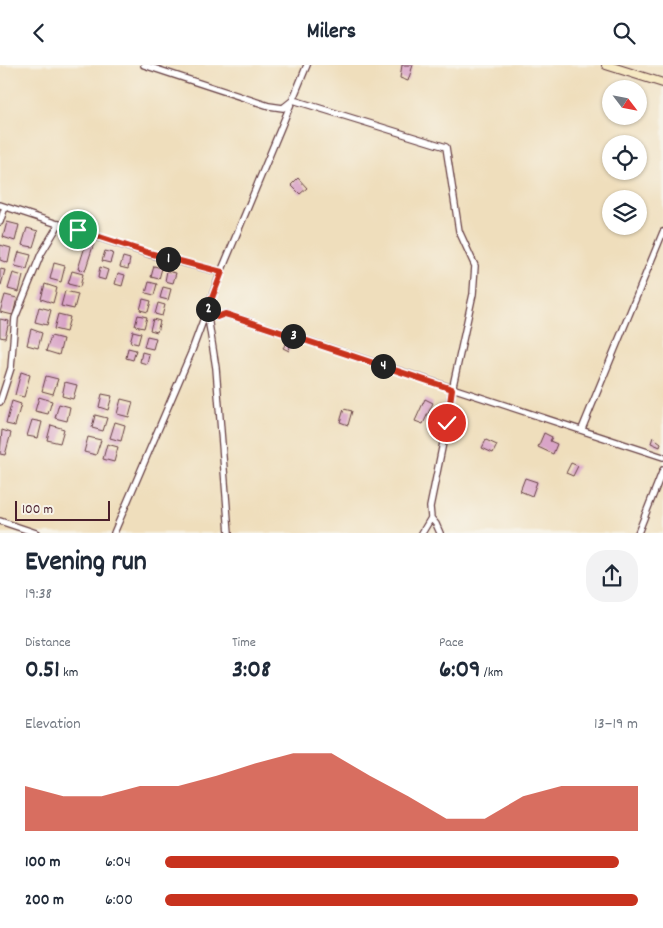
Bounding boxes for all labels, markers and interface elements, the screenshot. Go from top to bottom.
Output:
text: Milers [307,17,356,48]
icon: back [25,19,53,47]
icon: search [610,19,638,47]
north arrow [602,80,648,125]
map controls [602,80,647,235]
button: locate [602,135,647,180]
button: layers [602,190,647,235]
pin [57,209,99,251]
icon: arrive [64,216,92,244]
pin: 1 [156,247,180,271]
text: 1 [167,249,170,269]
pin: 2 [196,297,220,321]
text: 2 [205,299,212,319]
pin: 3 [280,323,306,349]
text: 3 [290,326,297,346]
pin: 4 [370,353,396,379]
text: 4 [381,356,386,376]
pin [426,402,468,444]
icon: check [433,409,461,437]
scale bar [15,498,110,521]
text: 100 m [22,500,53,520]
text: Evening run [25,544,147,584]
button: share [586,550,638,602]
text: 19:38 [25,583,52,606]
text: Distance [25,633,71,653]
text: Time [232,633,256,653]
text: Pace [439,633,464,653]
text: 0.51 [25,653,60,689]
text: 3:08 [232,653,271,689]
text: 6:09 [439,653,480,689]
text: km [60,663,78,683]
text: /km [480,663,503,683]
text: Elevation [25,713,81,736]
text: 13–19 m [594,713,638,736]
text: 100 m [25,851,61,874]
text: 6:04 [105,851,131,874]
text: 200 m [25,889,64,912]
text: 6:00 [105,889,133,912]

